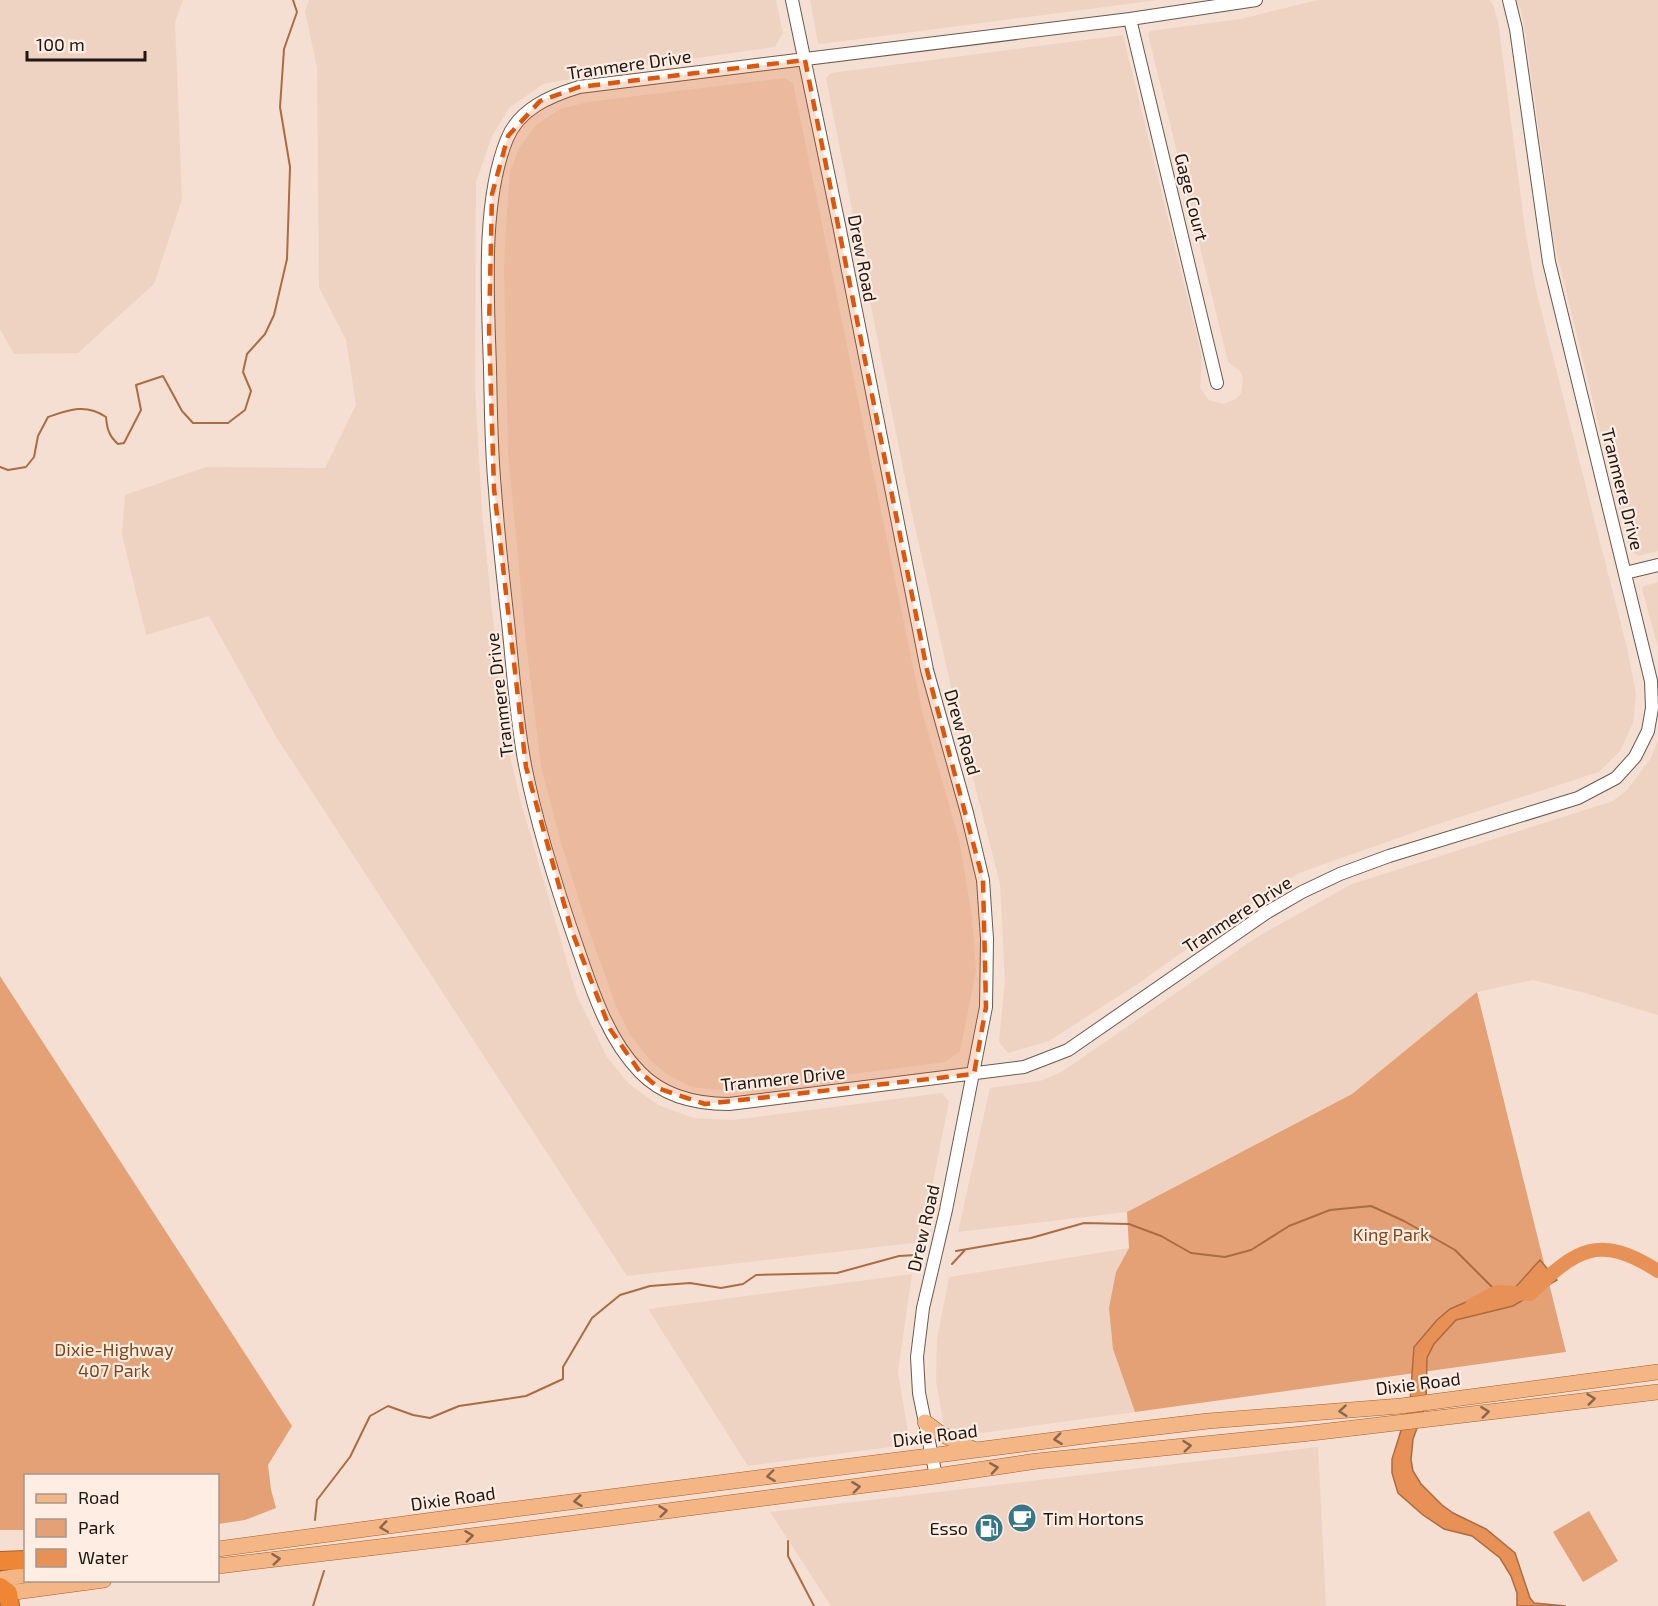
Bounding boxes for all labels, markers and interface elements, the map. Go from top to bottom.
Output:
scale bar [27,24,146,62]
text: 100 m [36,33,85,55]
street label: Tranmere Drive [565,44,693,84]
street label: Gage Court [1170,151,1214,243]
street label: Drew Road [844,212,882,304]
street label: Tranmere Drive [1597,426,1649,552]
street label: Tranmere Drive [480,632,518,758]
street label: Drew Road [940,686,986,778]
street label: Tranmere Drive [1179,871,1295,957]
street label: Tranmere Drive [720,1061,846,1095]
street label: Drew Road [902,1182,944,1274]
park label: King Park [1353,1223,1429,1245]
park label: Dixie-Highway 407 Park [54,1338,174,1381]
street label: Dixie Road [1374,1367,1462,1399]
one-way arrow [1586,1394,1596,1406]
one-way arrow [1339,1404,1348,1417]
one-way arrow [1481,1407,1490,1419]
street label: Dixie Road [891,1419,979,1451]
one-way arrow [1054,1433,1063,1445]
one-way arrow [1183,1440,1192,1453]
one-way arrow [989,1462,998,1474]
one-way arrow [766,1469,776,1482]
legend [24,1474,219,1582]
street label: Dixie Road [409,1481,497,1515]
one-way arrow [851,1481,861,1493]
text: Road [78,1486,119,1508]
one-way arrow [573,1494,582,1506]
cafe icon: Tim Hortons [1006,1502,1038,1534]
one-way arrow [658,1506,667,1518]
place label: Tim Hortons [1043,1507,1144,1529]
fuel station icon: Esso [973,1512,1005,1544]
text: Park [78,1516,115,1538]
place label: Esso [929,1517,968,1539]
one-way arrow [380,1520,389,1532]
one-way arrow [465,1530,474,1543]
text: Water [78,1546,128,1568]
one-way arrow [271,1553,280,1565]

